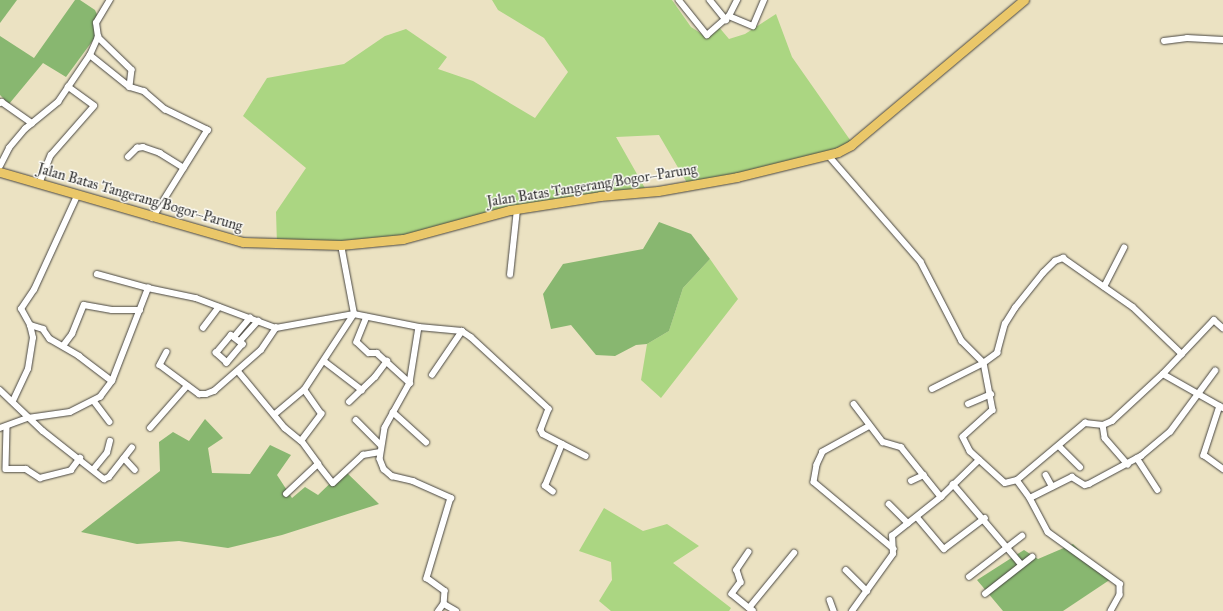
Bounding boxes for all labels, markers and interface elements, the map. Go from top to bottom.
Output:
street label: Jalan Batas Tangerang/Bogor–Parung [36,161,244,235]
street label: Jalan Batas Tangerang/Bogor–Parung [486,161,698,211]

